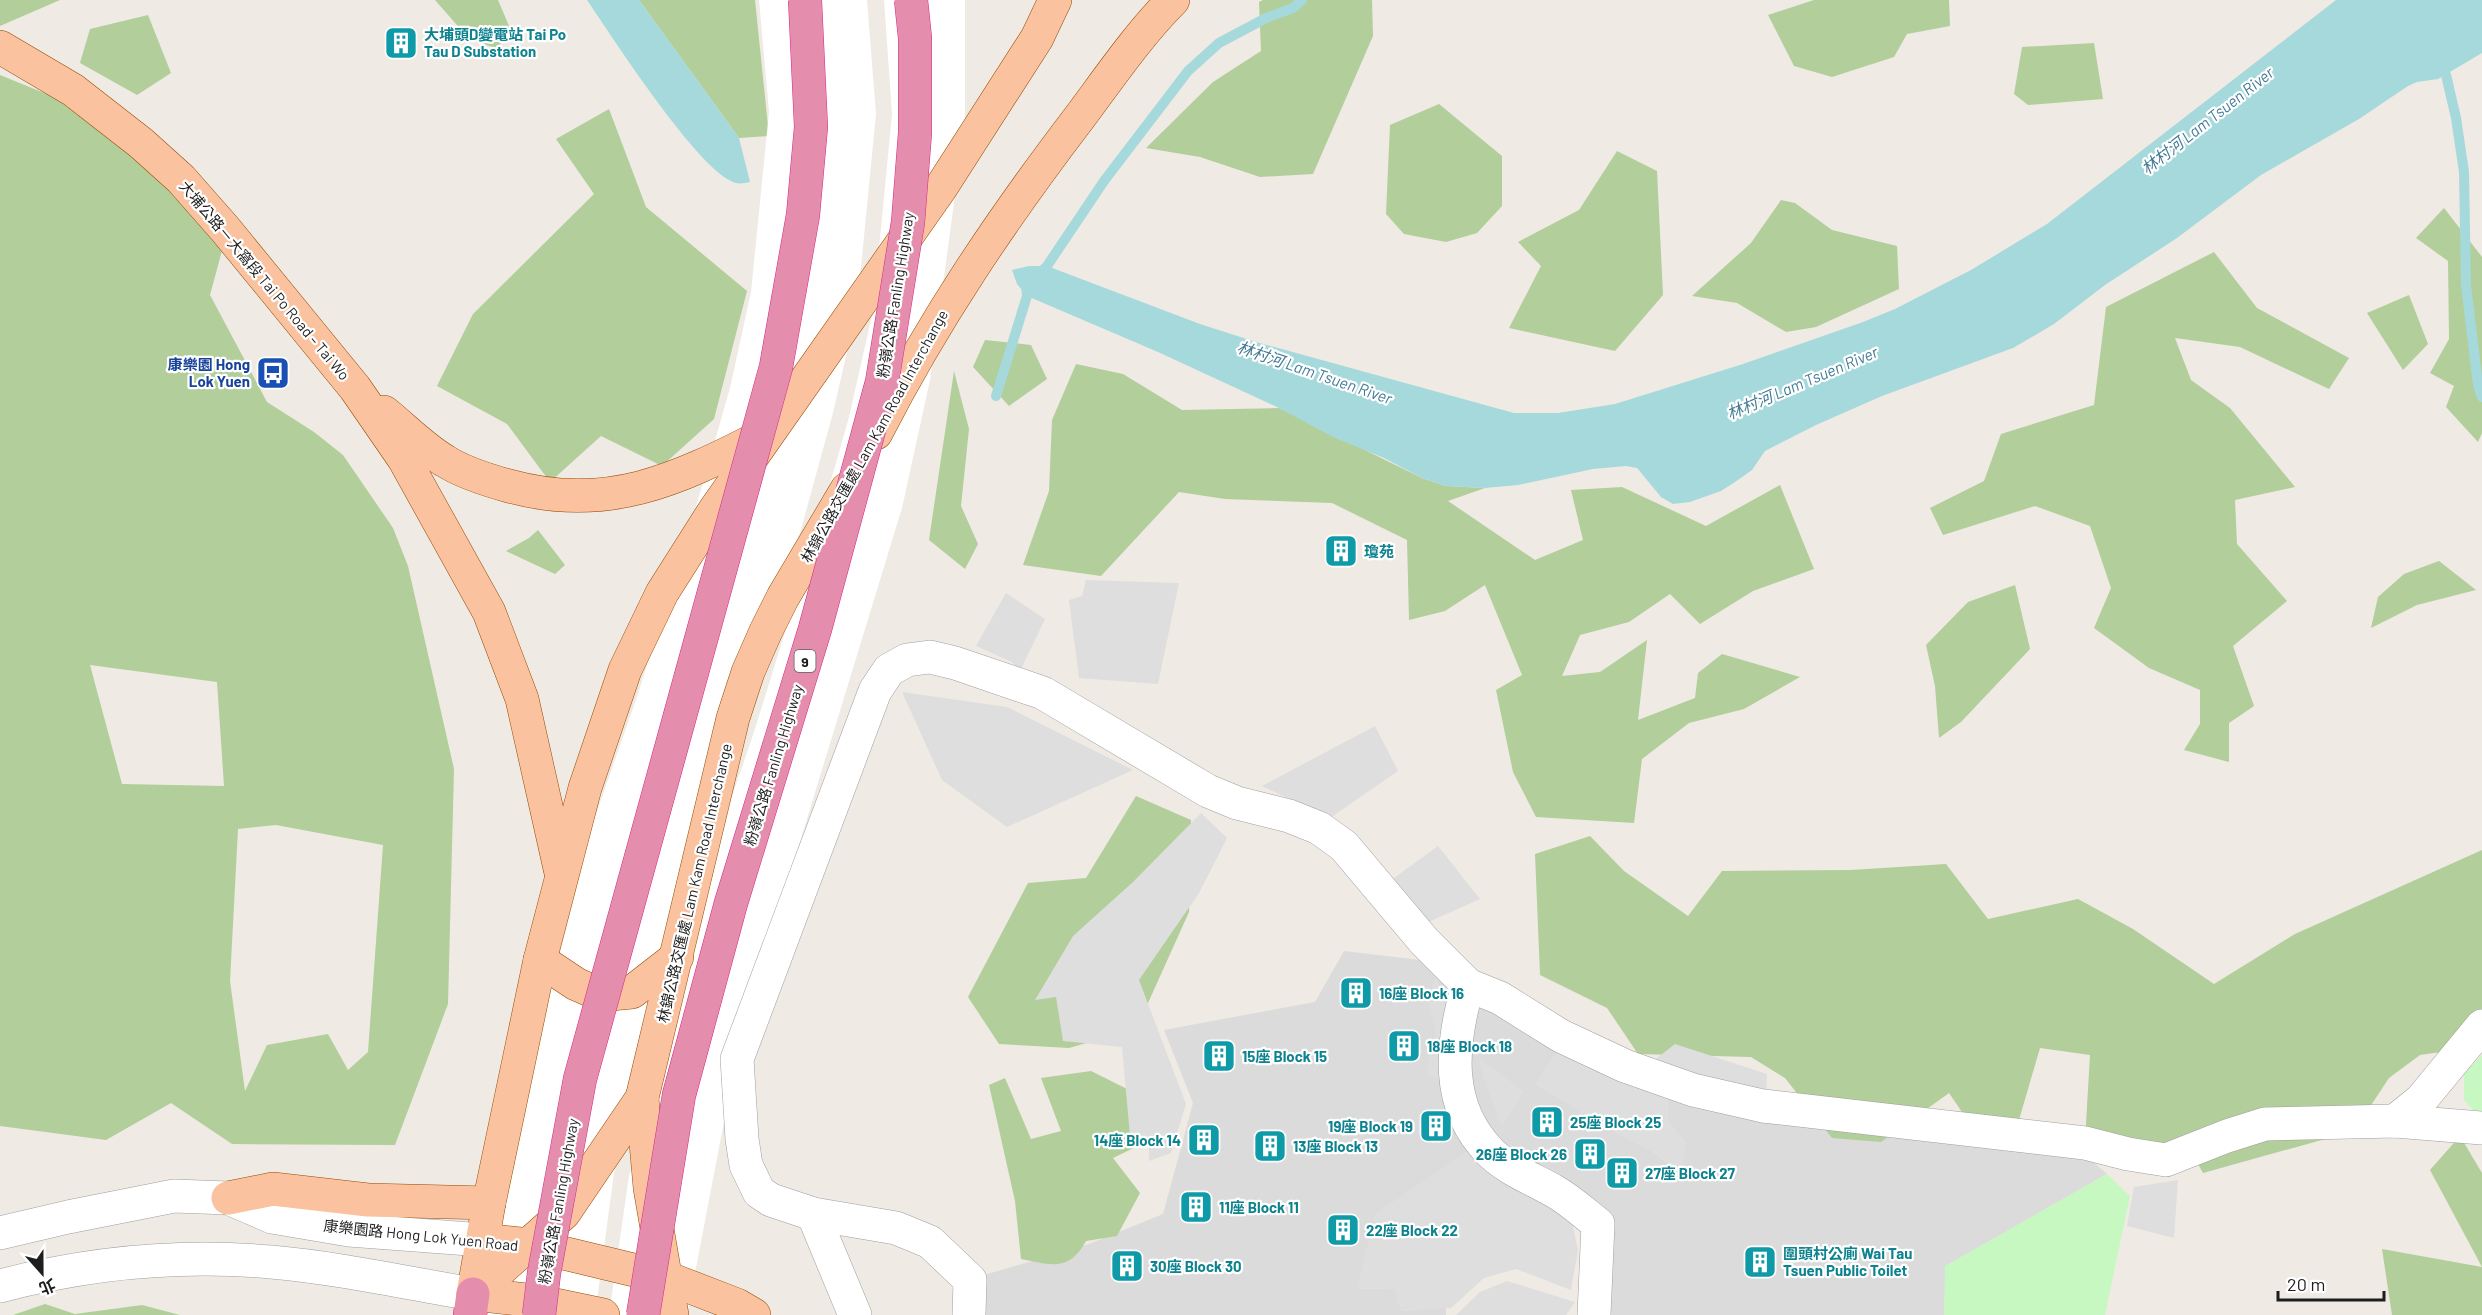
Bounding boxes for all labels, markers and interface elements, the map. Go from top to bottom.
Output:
building icon: 大埔頭D變電站 Tai Po Tau D Substation [383,25,419,61]
place label: 大埔頭D變電站 Tai Po Tau D Substation [424,25,566,60]
water label: 林村河 Lam Tsuen River [2137,62,2278,177]
street label: 大埔公路－大窩段 Tai Po Road – Tai Wo [176,177,354,383]
street label: 粉嶺公路 Fanling Highway [873,211,917,379]
street label: 林錦公路交匯處 Lam Kam Road Interchange [797,306,951,566]
water label: 林村河 Lam Tsuen River [1235,337,1396,408]
water label: 林村河 Lam Tsuen River [1724,341,1882,422]
place label: 康樂園 Hong Lok Yuen [168,355,250,390]
bus stop icon: 康樂園 Hong Lok Yuen [255,355,291,391]
building icon: 瓊苑 [1323,533,1359,569]
place label: 瓊苑 [1364,542,1394,560]
road number: 9 [794,650,816,672]
street label: 粉嶺公路 Fanling Highway [740,682,806,848]
street label: 林錦公路交匯處 Lam Kam Road Interchange [653,742,735,1024]
building icon: 16座 Block 16 [1338,975,1374,1011]
place label: 16座 Block 16 [1379,984,1464,1002]
building icon: 18座 Block 18 [1386,1028,1422,1064]
place label: 18座 Block 18 [1427,1037,1512,1055]
building icon: 15座 Block 15 [1201,1038,1237,1074]
place label: 15座 Block 15 [1242,1047,1327,1065]
building icon: 25座 Block 25 [1529,1104,1565,1140]
building icon: 19座 Block 19 [1418,1108,1454,1144]
place label: 25座 Block 25 [1570,1113,1661,1131]
street label: 粉嶺公路 Fanling Highway [535,1117,581,1285]
place label: 19座 Block 19 [1328,1117,1413,1135]
building icon: 14座 Block 14 [1186,1122,1222,1158]
building icon: 13座 Block 13 [1252,1128,1288,1164]
place label: 14座 Block 14 [1094,1131,1181,1149]
building icon: 26座 Block 26 [1572,1136,1608,1172]
place label: 13座 Block 13 [1293,1137,1378,1155]
place label: 26座 Block 26 [1476,1145,1567,1163]
building icon: 27座 Block 27 [1604,1155,1640,1191]
place label: 27座 Block 27 [1645,1164,1736,1182]
building icon: 11座 Block 11 [1178,1189,1214,1225]
place label: 11座 Block 11 [1219,1198,1299,1216]
building icon: 22座 Block 22 [1325,1212,1361,1248]
street label: 康樂園路 Hong Lok Yuen Road [323,1216,519,1254]
place label: 22座 Block 22 [1366,1221,1458,1239]
north arrow [12,1243,72,1303]
building icon: 圍頭村公廁 Wai Tau Tsuen Public Toilet [1742,1244,1778,1280]
place label: 圍頭村公廁 Wai Tau Tsuen Public Toilet [1783,1244,1912,1279]
building icon: 30座 Block 30 [1109,1248,1145,1284]
place label: 30座 Block 30 [1150,1257,1242,1275]
scale bar [2278,1264,2384,1302]
text: 20 m [2287,1273,2325,1295]
text: 北 [37,1276,58,1299]

